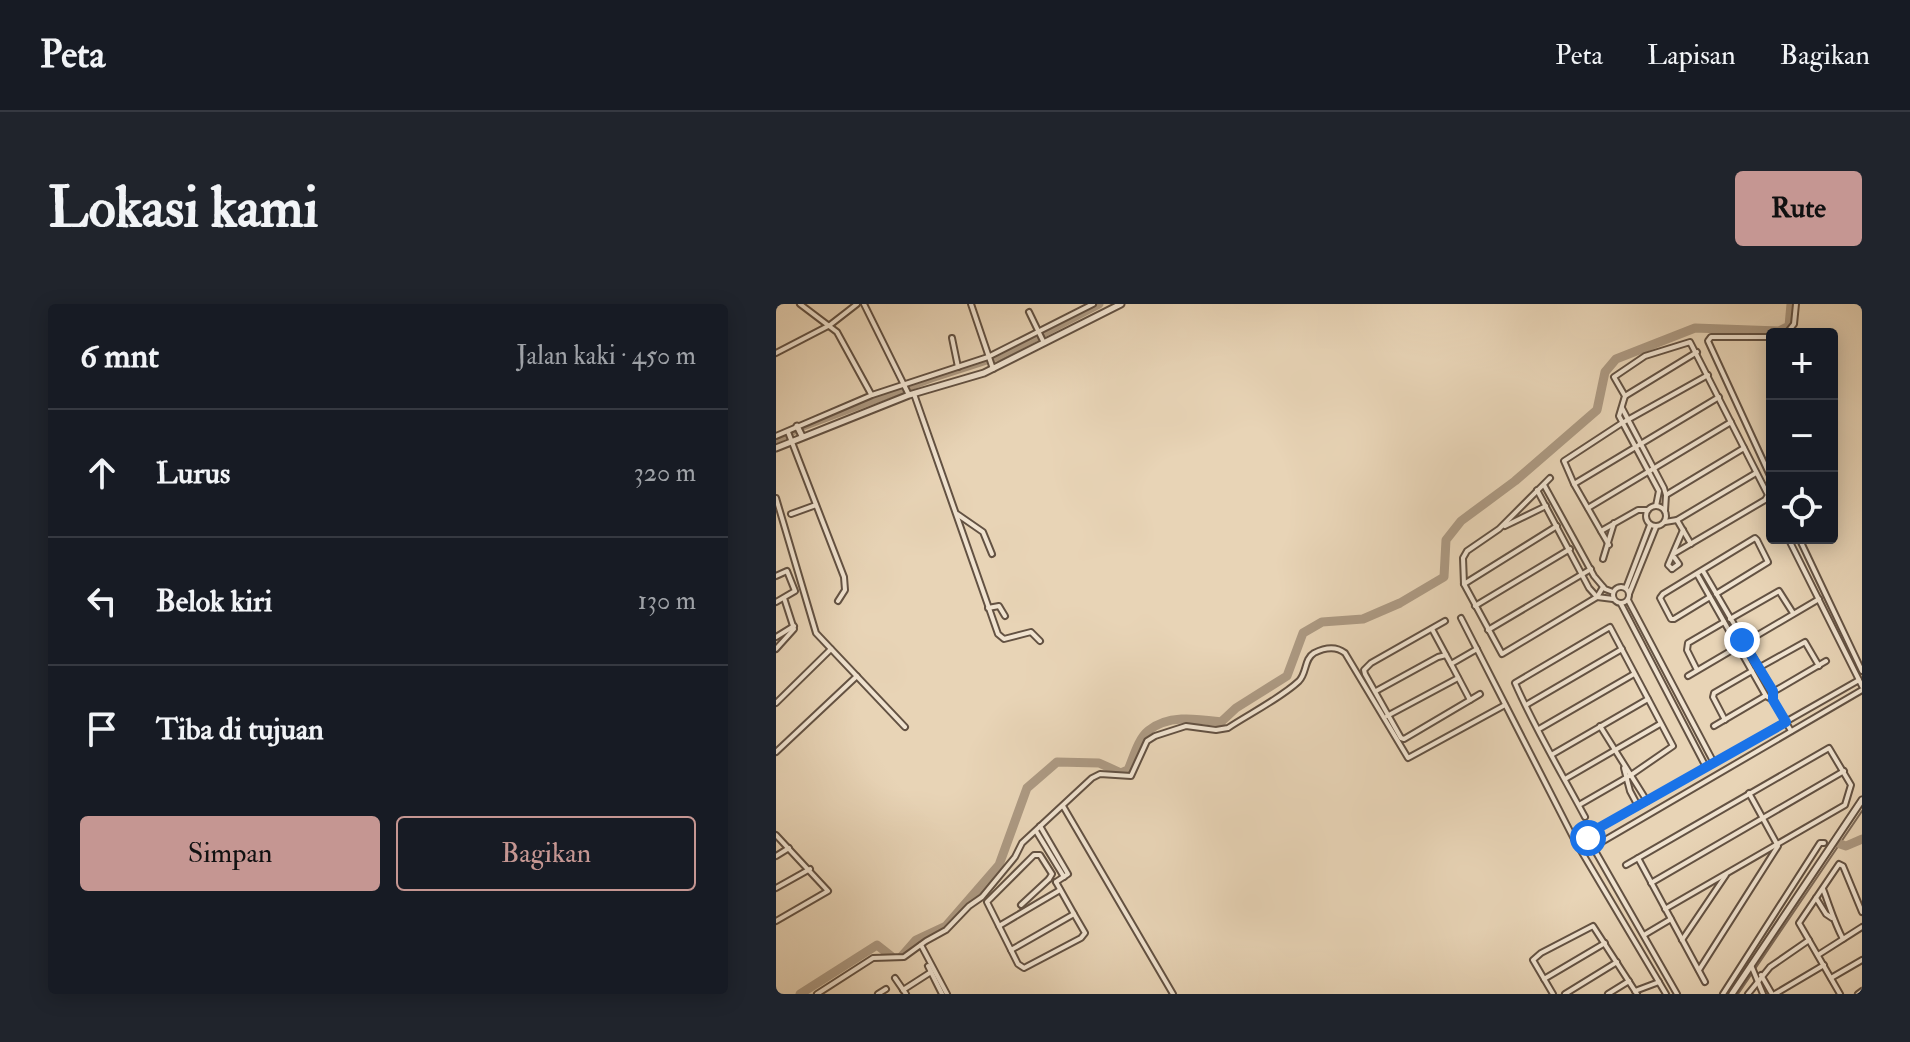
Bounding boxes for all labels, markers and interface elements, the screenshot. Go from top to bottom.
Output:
text: Peta [40,31,105,79]
text: Peta [1555,38,1603,73]
text: Lapisan [1647,38,1736,73]
text: Bagikan [1780,38,1870,73]
button: Rute [1735,171,1862,246]
text: Lokasi kami [48,173,318,244]
map controls [1766,328,1838,544]
button: + [1766,328,1838,400]
text: 6 mnt [80,335,159,378]
text: Jalan kaki · 450 m [517,340,696,372]
button: − [1766,400,1838,472]
icon: ahead [80,451,124,495]
text: Lurus [156,455,230,492]
text: 320 m [634,457,696,489]
button: locate [1766,472,1838,544]
icon: left [80,579,124,623]
text: Belok kiri [156,583,272,620]
text: 130 m [638,585,696,617]
route end [1724,622,1760,658]
icon: arrive [80,707,124,751]
text: Tiba di tujuan [156,711,324,748]
button: Simpan [80,816,380,891]
button: Bagikan [396,816,696,891]
route start [1570,820,1606,856]

